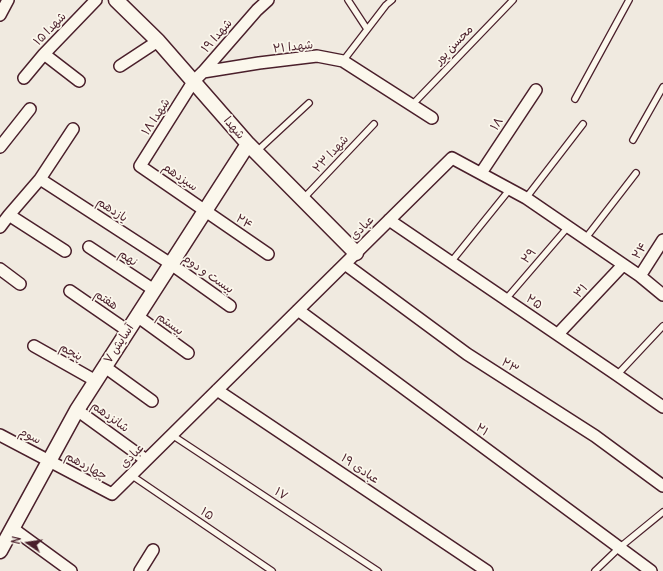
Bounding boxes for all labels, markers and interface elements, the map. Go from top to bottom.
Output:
street label: شهدا ۱۵ [31,9,69,49]
street label: شهدا ۱۹ [198,16,236,56]
street label: محسن پور [432,22,476,68]
street label: شهدا ۲۱ [272,38,314,56]
street label: شهدا ۱۸ [139,96,173,138]
street label: شهدا [220,114,248,142]
street label: ۱۸ [487,115,507,133]
street label: شهدا ۲۳ [310,132,352,176]
street label: سیزدهم [160,160,200,194]
street label: یازدهم [94,195,130,225]
street label: ۲۴ [233,211,255,233]
street label: عبادی [347,213,377,243]
street label: ۲۴ [629,240,651,262]
street label: ۲۹ [518,245,540,267]
street label: نهم [116,247,140,269]
street label: بیست و دوم [180,251,236,297]
street label: ۳۱ [571,281,591,301]
street label: هفتم [91,287,121,313]
street label: ۲۵ [523,291,545,313]
street label: بیستم [154,309,186,339]
street label: آسایش ۷ [101,322,137,366]
street label: پنجم [57,340,85,364]
street label: ۲۳ [499,355,521,377]
street label: شانزدهم [88,398,132,436]
street label: ۲۱ [473,421,491,439]
street label: سوم [17,424,43,448]
street label: عبادی [117,441,147,471]
street label: چهاردهم [62,449,110,483]
street label: عبادی ۱۹ [338,451,382,487]
street label: ۱۷ [272,484,290,504]
street label: ۱۵ [198,504,216,524]
north arrow [8,523,48,563]
text: N [9,535,24,546]

